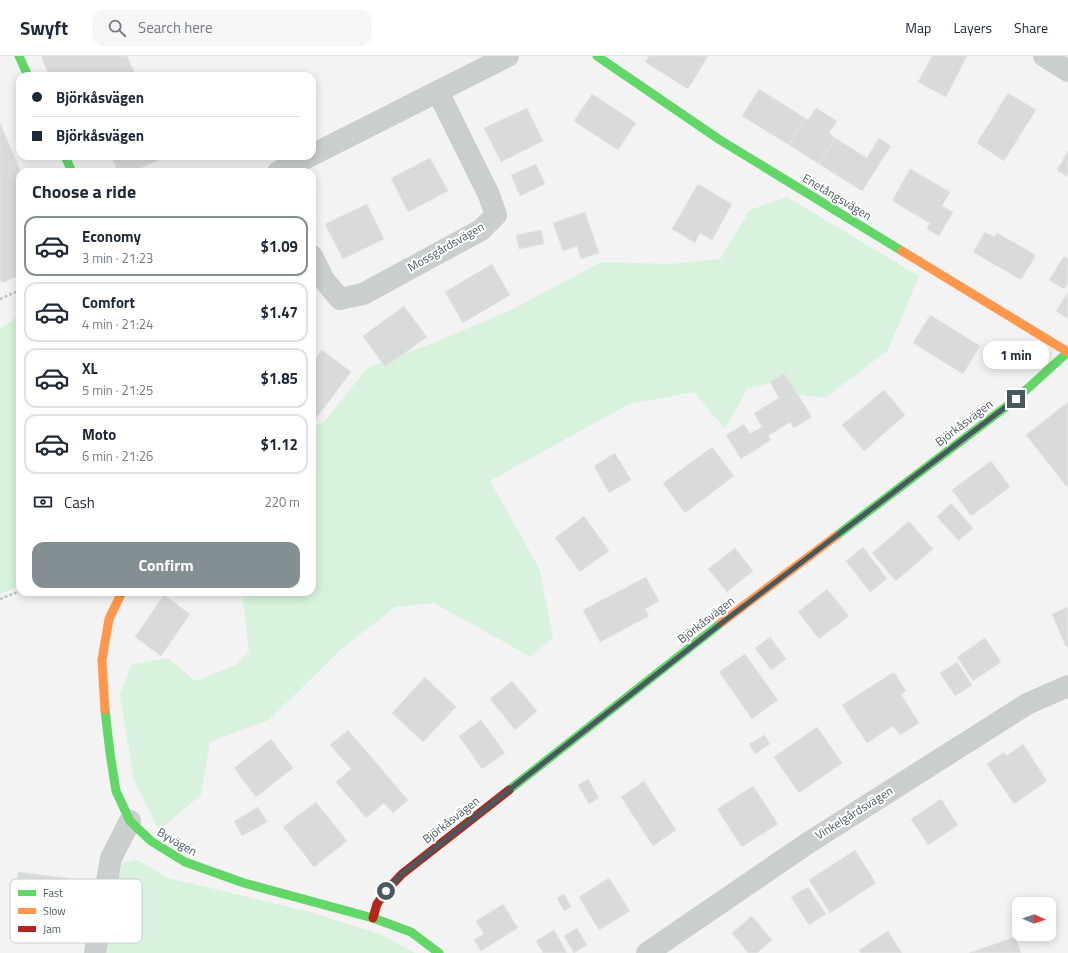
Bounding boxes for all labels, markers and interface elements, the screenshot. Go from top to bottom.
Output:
search box [92,10,372,46]
text: Swyft [20,13,68,42]
text: Search here [138,16,212,39]
icon: search [106,17,128,39]
text: Map [905,17,931,38]
text: Layers [953,17,992,38]
text: Share [1014,17,1048,38]
text: Björkåsvägen [56,86,144,109]
text: Björkåsvägen [56,124,144,147]
street label: Enetångsvägen [799,168,875,225]
text: Choose a ride [32,178,136,205]
street label: Mossgårdsvägen [404,217,488,276]
text: Economy [82,225,141,248]
icon: car [34,228,70,264]
text: $1.09 [261,235,298,258]
text: 3 min · 21:23 [82,248,153,268]
text: Comfort [82,291,135,314]
icon: car [34,294,70,330]
text: $1.47 [261,301,298,324]
text: 4 min · 21:24 [82,314,153,334]
callout: 1 min [983,341,1049,369]
text: 1 min [1000,345,1032,365]
text: XL [82,357,98,380]
icon: car [34,360,70,396]
text: $1.85 [261,367,298,390]
text: 5 min · 21:25 [82,380,153,400]
route end [1007,390,1025,408]
street label: Björkåsvägen [931,395,997,451]
text: Moto [82,423,116,446]
icon: car [34,426,70,462]
text: $1.12 [261,433,298,456]
text: 6 min · 21:26 [82,446,153,466]
icon: cash [32,491,54,513]
text: Cash [64,491,95,514]
text: 220 m [264,492,300,512]
button: Confirm [32,542,300,588]
street label: Björkåsvägen [673,591,738,648]
street label: Vinkelgårdsvägen [811,781,896,844]
street label: Björkåsvägen [418,791,483,848]
street label: Byvägen [154,822,201,861]
legend [10,879,142,943]
route start [377,882,395,900]
text: Fast [43,885,63,901]
north arrow [1012,897,1056,941]
map controls [1012,897,1056,941]
text: Slow [43,903,66,919]
text: Jam [43,921,61,937]

